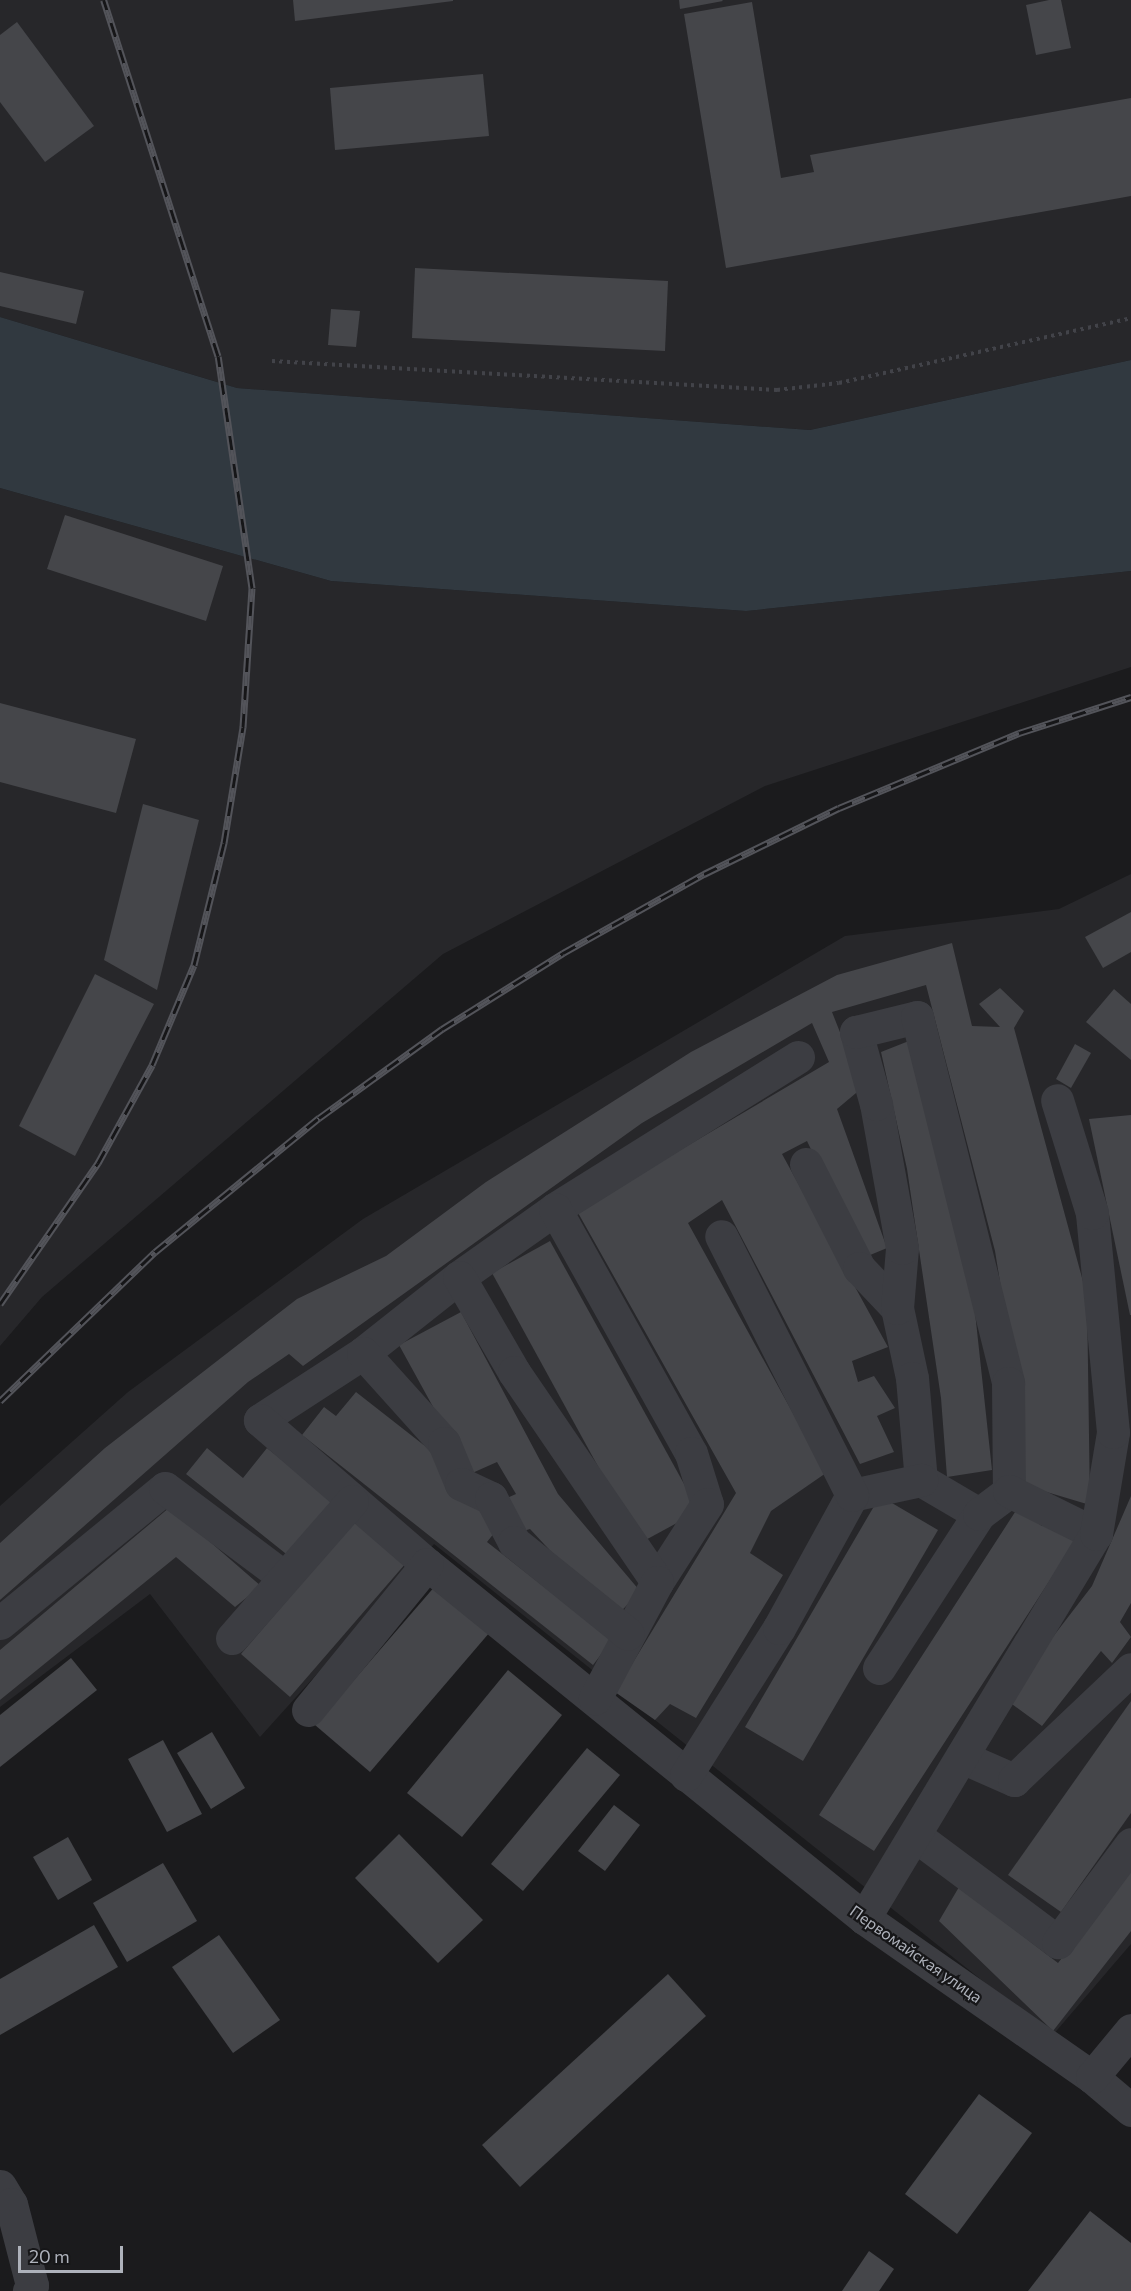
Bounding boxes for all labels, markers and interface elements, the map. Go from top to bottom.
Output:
street label: Первомайская улица [846,1901,986,2007]
scale bar [21,2234,126,2272]
text: 20 m [29,2245,70,2267]

